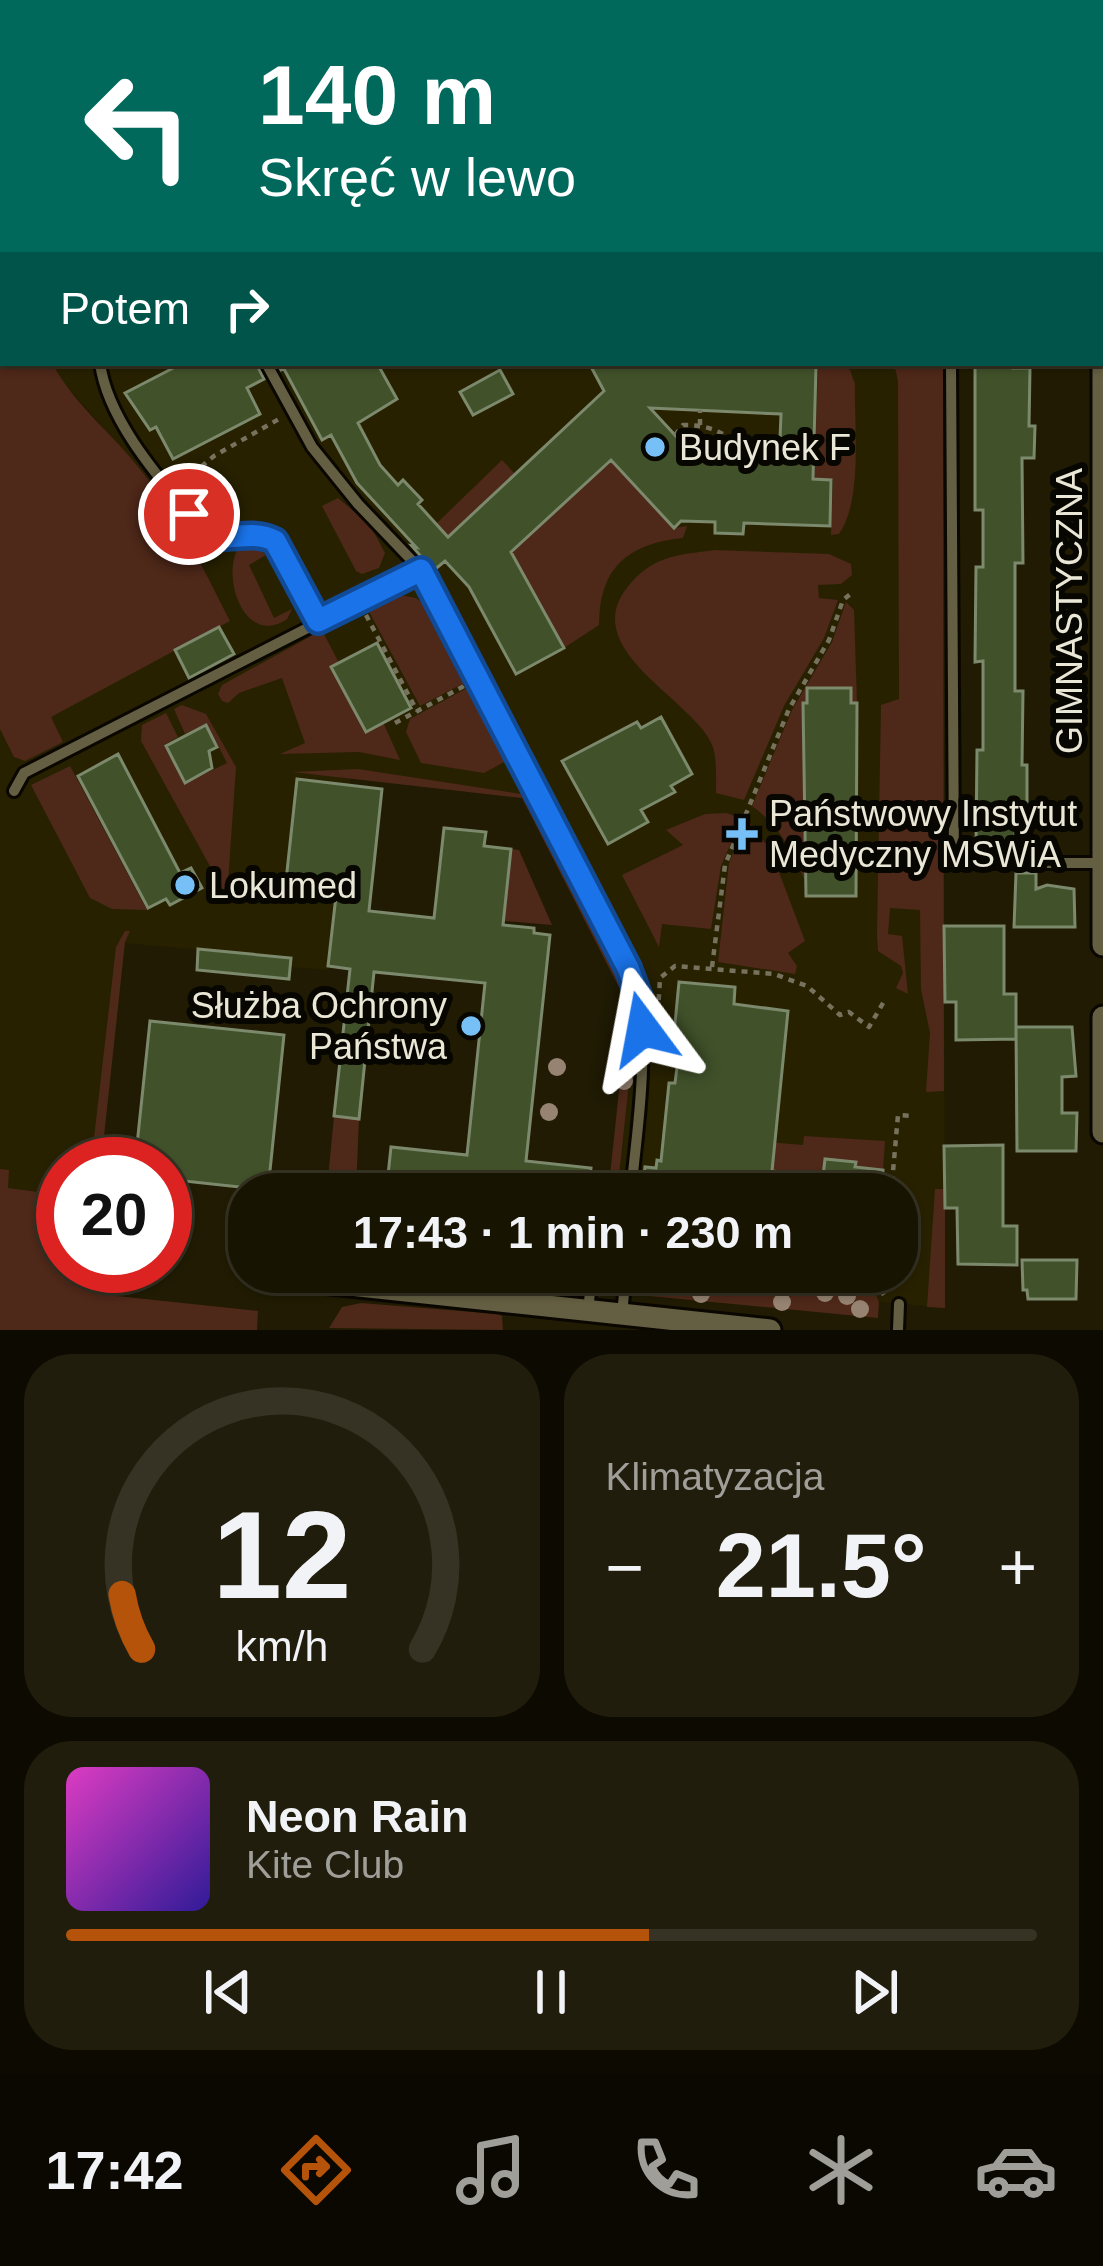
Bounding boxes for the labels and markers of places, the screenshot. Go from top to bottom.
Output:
place label: Budynek F [679,427,851,468]
marker: Budynek F [642,434,668,460]
pin [138,463,240,565]
place label: Państwowy Instytut Medyczny MSWiA [769,793,1077,875]
marker: Państwowy Instytut Medyczny MSWiA [726,818,758,850]
place label: Lokumed [209,865,357,906]
marker: Lokumed [172,872,198,898]
place label: Służba Ochrony Państwa [191,985,448,1067]
marker: Służba Ochrony Państwa [458,1013,484,1039]

